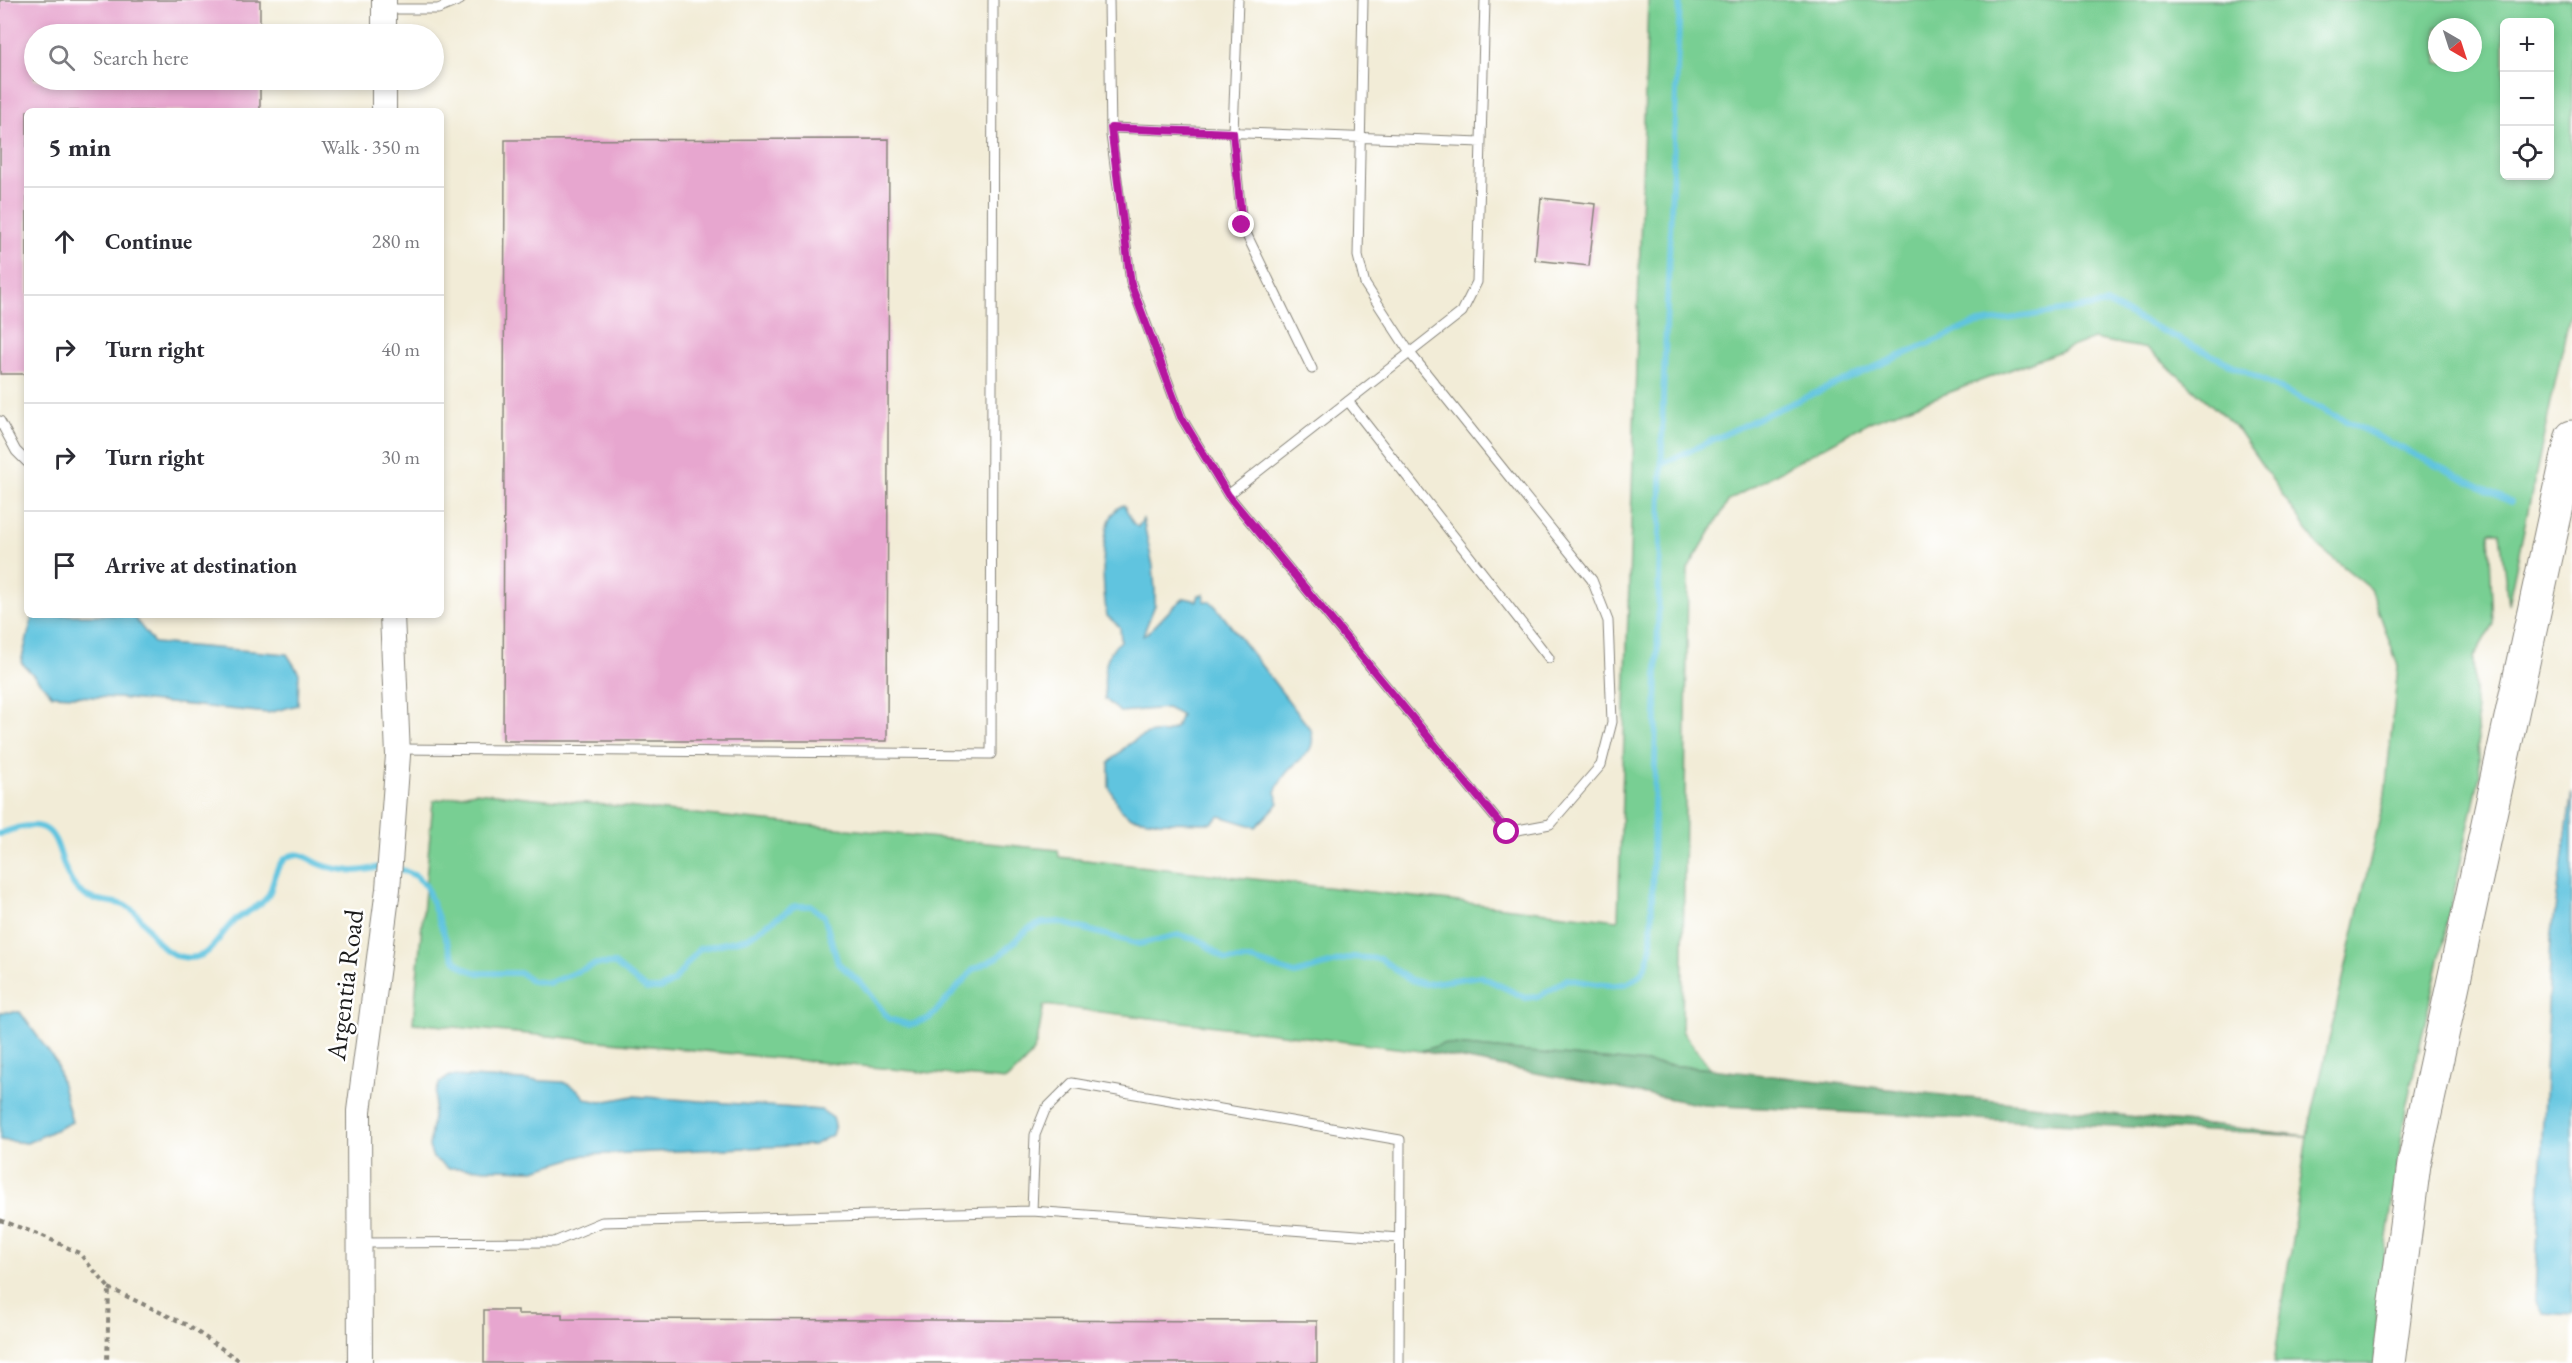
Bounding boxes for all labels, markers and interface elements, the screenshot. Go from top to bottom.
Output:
north arrow [2428,18,2482,72]
map controls [2500,18,2554,180]
button: + [2500,18,2554,72]
search box [24,24,444,90]
icon: search [45,41,78,74]
text: Search here [93,43,188,72]
button: − [2500,72,2554,126]
button: locate [2500,126,2554,180]
text: 5 min [48,130,111,164]
text: Walk · 350 m [321,134,420,160]
route end [1228,211,1254,237]
icon: ahead [48,225,81,258]
text: Continue [105,227,192,256]
text: 280 m [372,228,420,254]
icon: right [48,333,81,366]
text: Turn right [105,335,204,364]
text: 40 m [381,336,420,362]
icon: right [48,441,81,474]
text: Turn right [105,443,204,472]
text: 30 m [381,444,420,470]
icon: arrive [48,549,81,582]
text: Arrive at destination [105,551,297,580]
route start [1493,818,1519,844]
street label: Argentia Road [318,907,371,1064]

